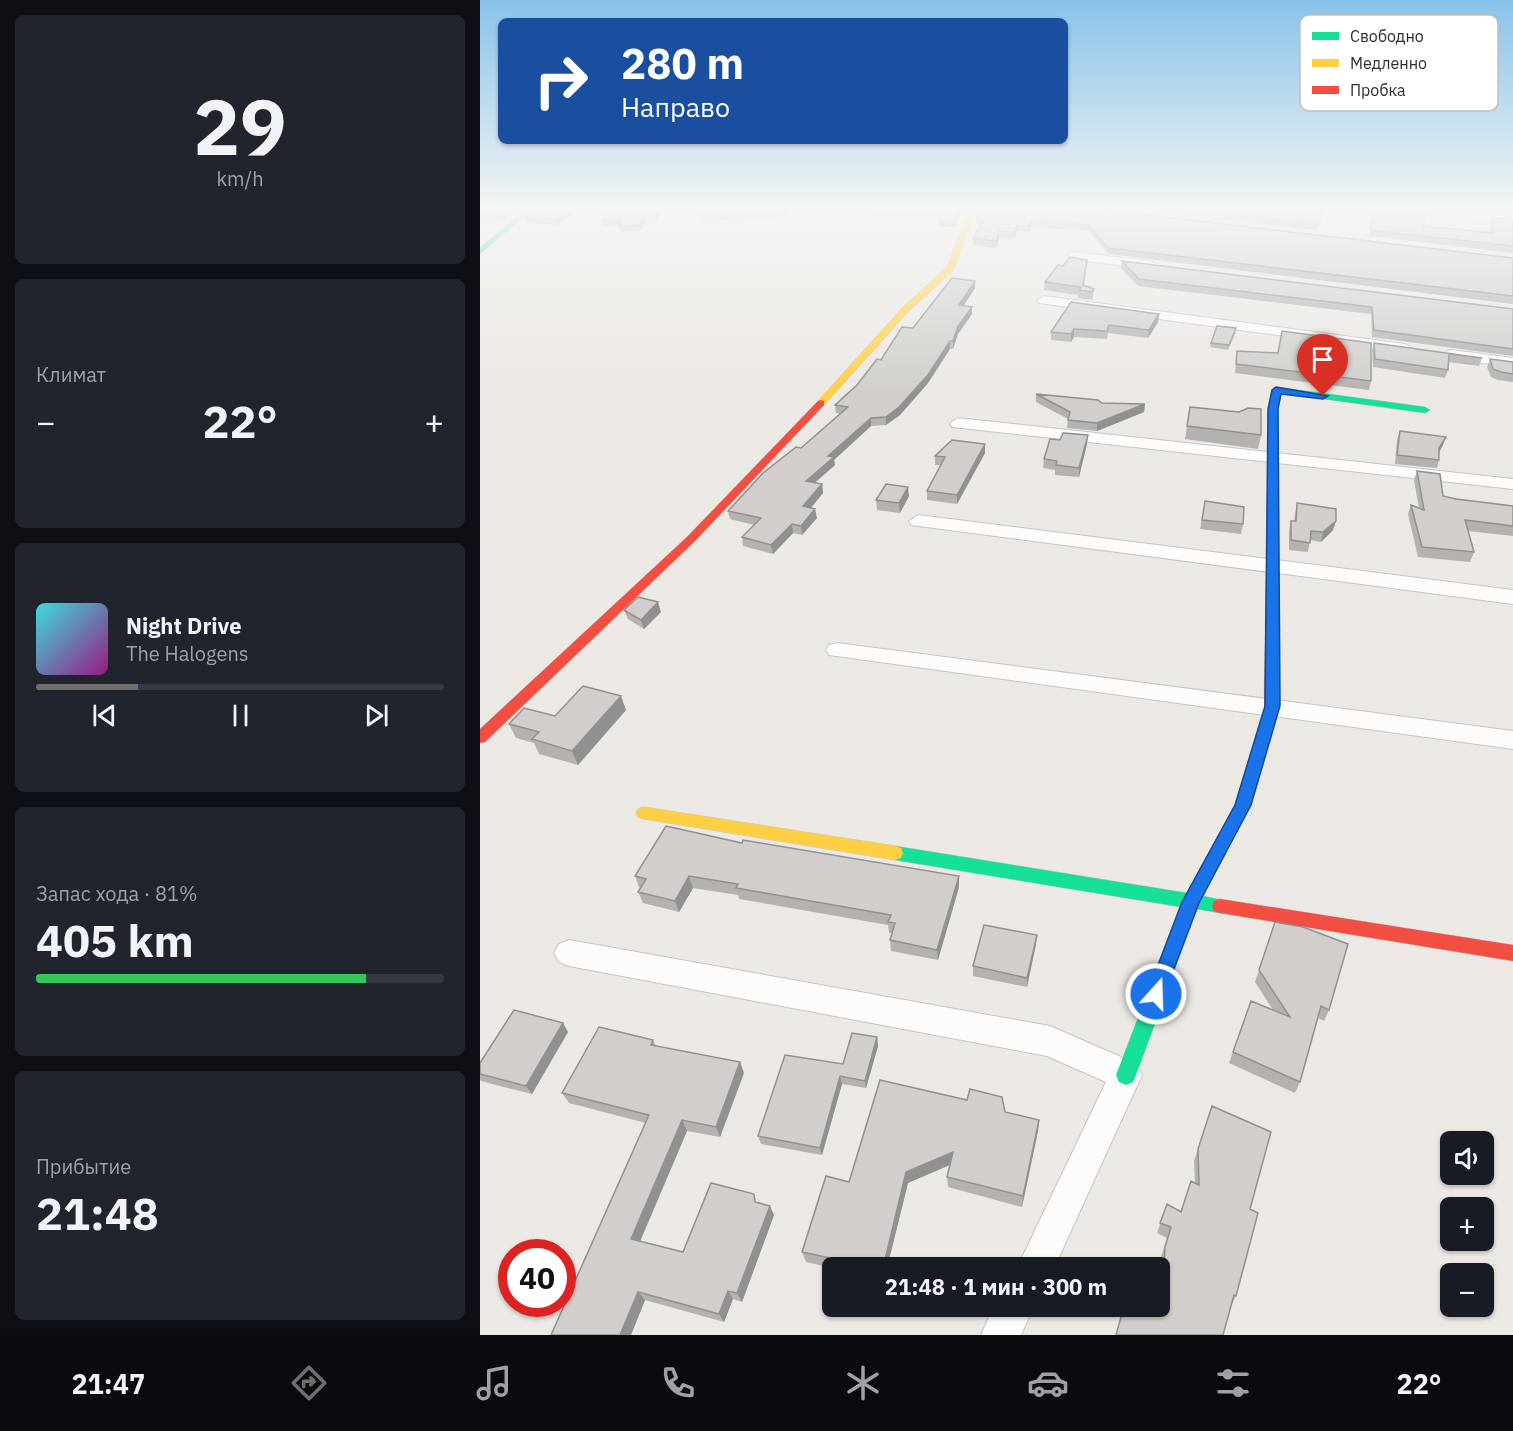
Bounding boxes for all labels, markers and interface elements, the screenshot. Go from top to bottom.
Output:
legend [1300,15,1498,111]
text: Свободно [1350,26,1424,46]
text: 280 m [621,36,744,91]
icon: right [522,42,600,120]
text: Медленно [1350,53,1427,73]
text: 29 [193,75,287,176]
text: Пробка [1350,80,1406,100]
text: Направо [621,89,730,124]
text: km/h [216,165,264,192]
pin [1297,334,1348,396]
icon: arrive [1306,343,1339,376]
text: Климат [36,361,106,388]
text: 22° [202,392,278,450]
text: − [36,400,56,443]
text: + [424,400,444,443]
text: Night Drive [126,611,242,640]
text: The Halogens [126,640,248,667]
icon: previous [88,699,121,732]
icon: pause [224,699,257,732]
icon: next [360,699,393,732]
text: Запас хода · 81% [36,880,198,907]
text: 405 km [36,911,194,969]
position arrow [1124,962,1188,1026]
map controls [1440,1131,1494,1317]
button: sound [1440,1131,1494,1185]
text: Прибытие [36,1153,131,1180]
text: 21:48 [36,1184,159,1242]
button: + [1440,1197,1494,1251]
speed limit sign: 40 [498,1239,576,1317]
button: − [1440,1263,1494,1317]
text: 21:48 · 1 мин · 300 m [885,1272,1107,1301]
icon: directions [288,1362,330,1404]
icon: music [473,1362,515,1404]
icon: phone [657,1362,699,1404]
icon: climate [842,1362,884,1404]
icon: car [1027,1362,1069,1404]
icon: filters [1212,1362,1254,1404]
text: 21:47 [71,1366,145,1401]
text: 22° [1396,1366,1442,1401]

